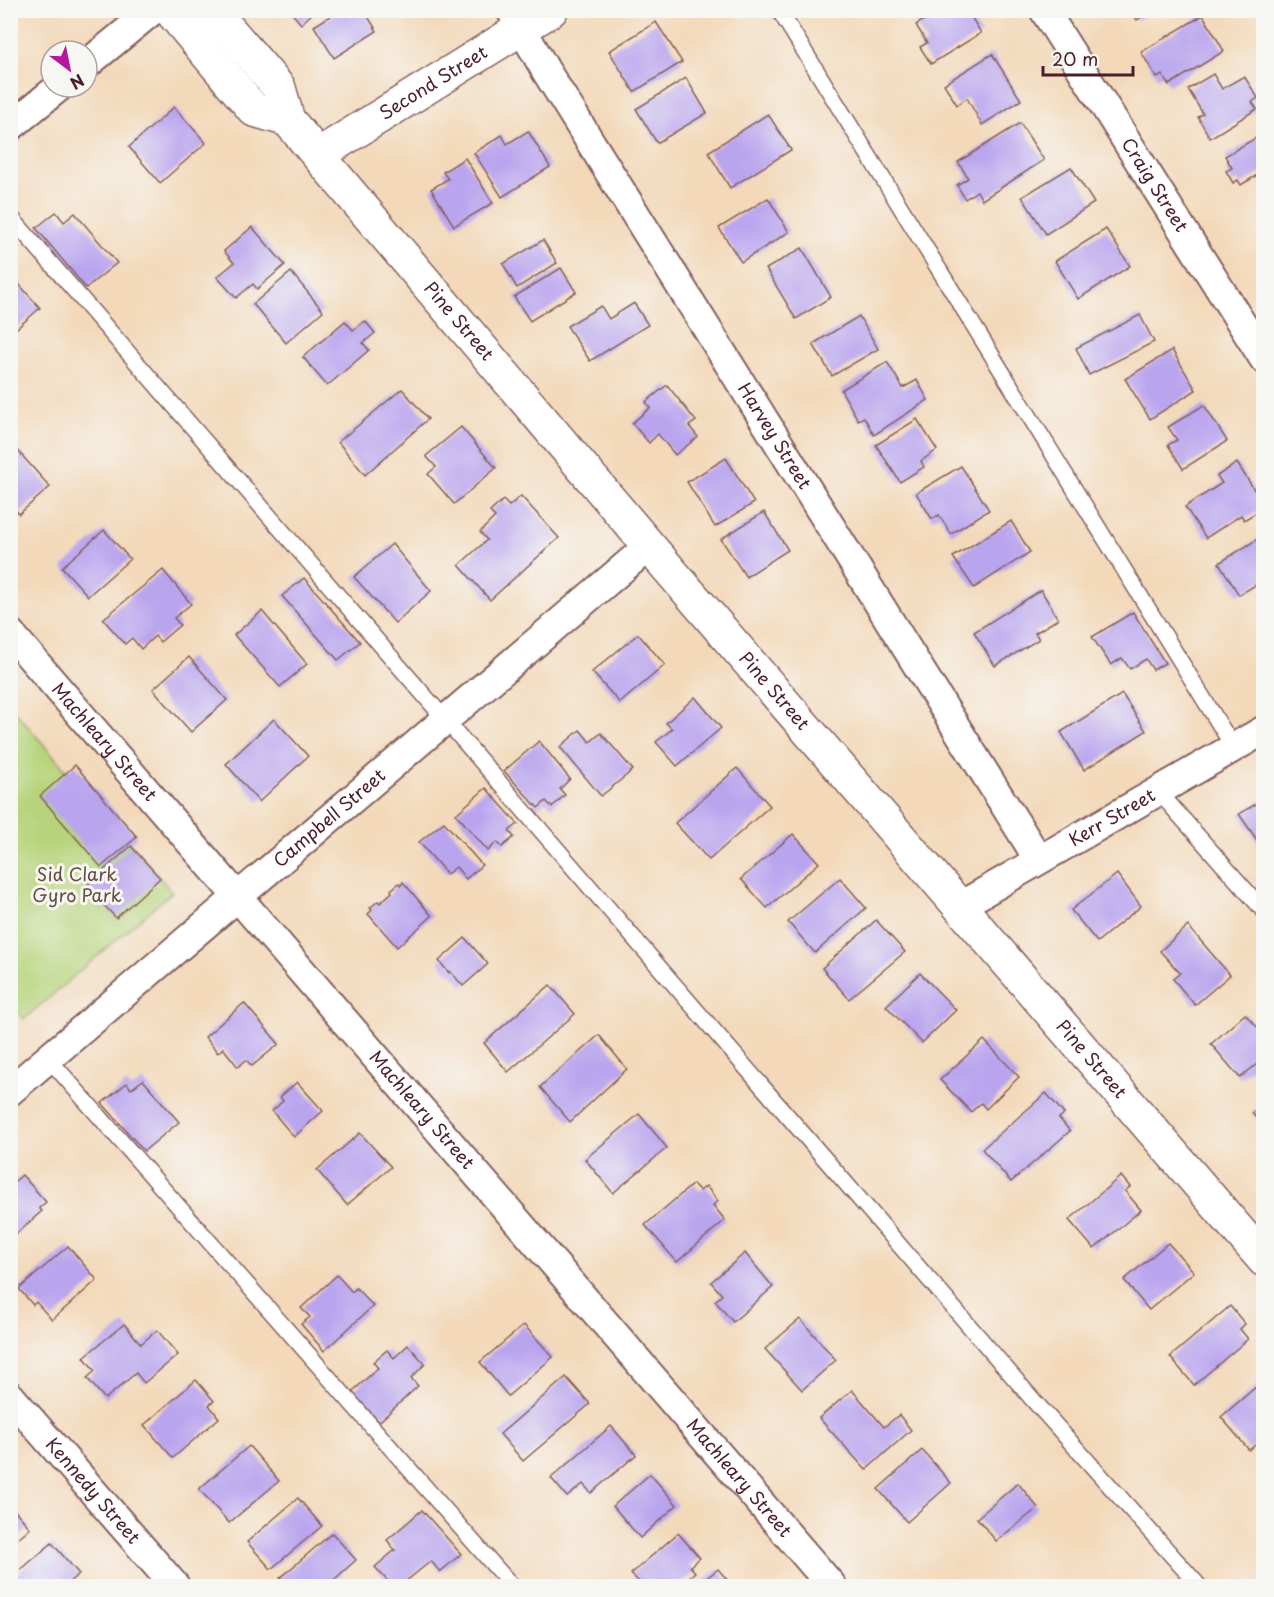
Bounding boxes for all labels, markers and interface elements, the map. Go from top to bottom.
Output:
street label: Second Street [373,38,492,126]
north arrow [39,39,99,99]
scale bar [1043,39,1133,77]
text: 20 m [1052,45,1098,72]
text: N [66,69,89,96]
street label: Craig Street [1116,132,1196,237]
street label: Pine Street [418,275,501,366]
street label: Harvey Street [732,377,819,494]
street label: Pine Street [734,645,817,735]
street label: Machleary Street [46,676,164,806]
street label: Campbell Street [267,762,391,873]
street label: Kerr Street [1063,781,1160,852]
park label: Sid Clark Gyro Park [32,860,122,908]
street label: Pine Street [1051,1013,1134,1104]
street label: Machleary Street [364,1044,482,1174]
street label: Machleary Street [681,1412,799,1542]
street label: Kennedy Street [40,1431,148,1549]

